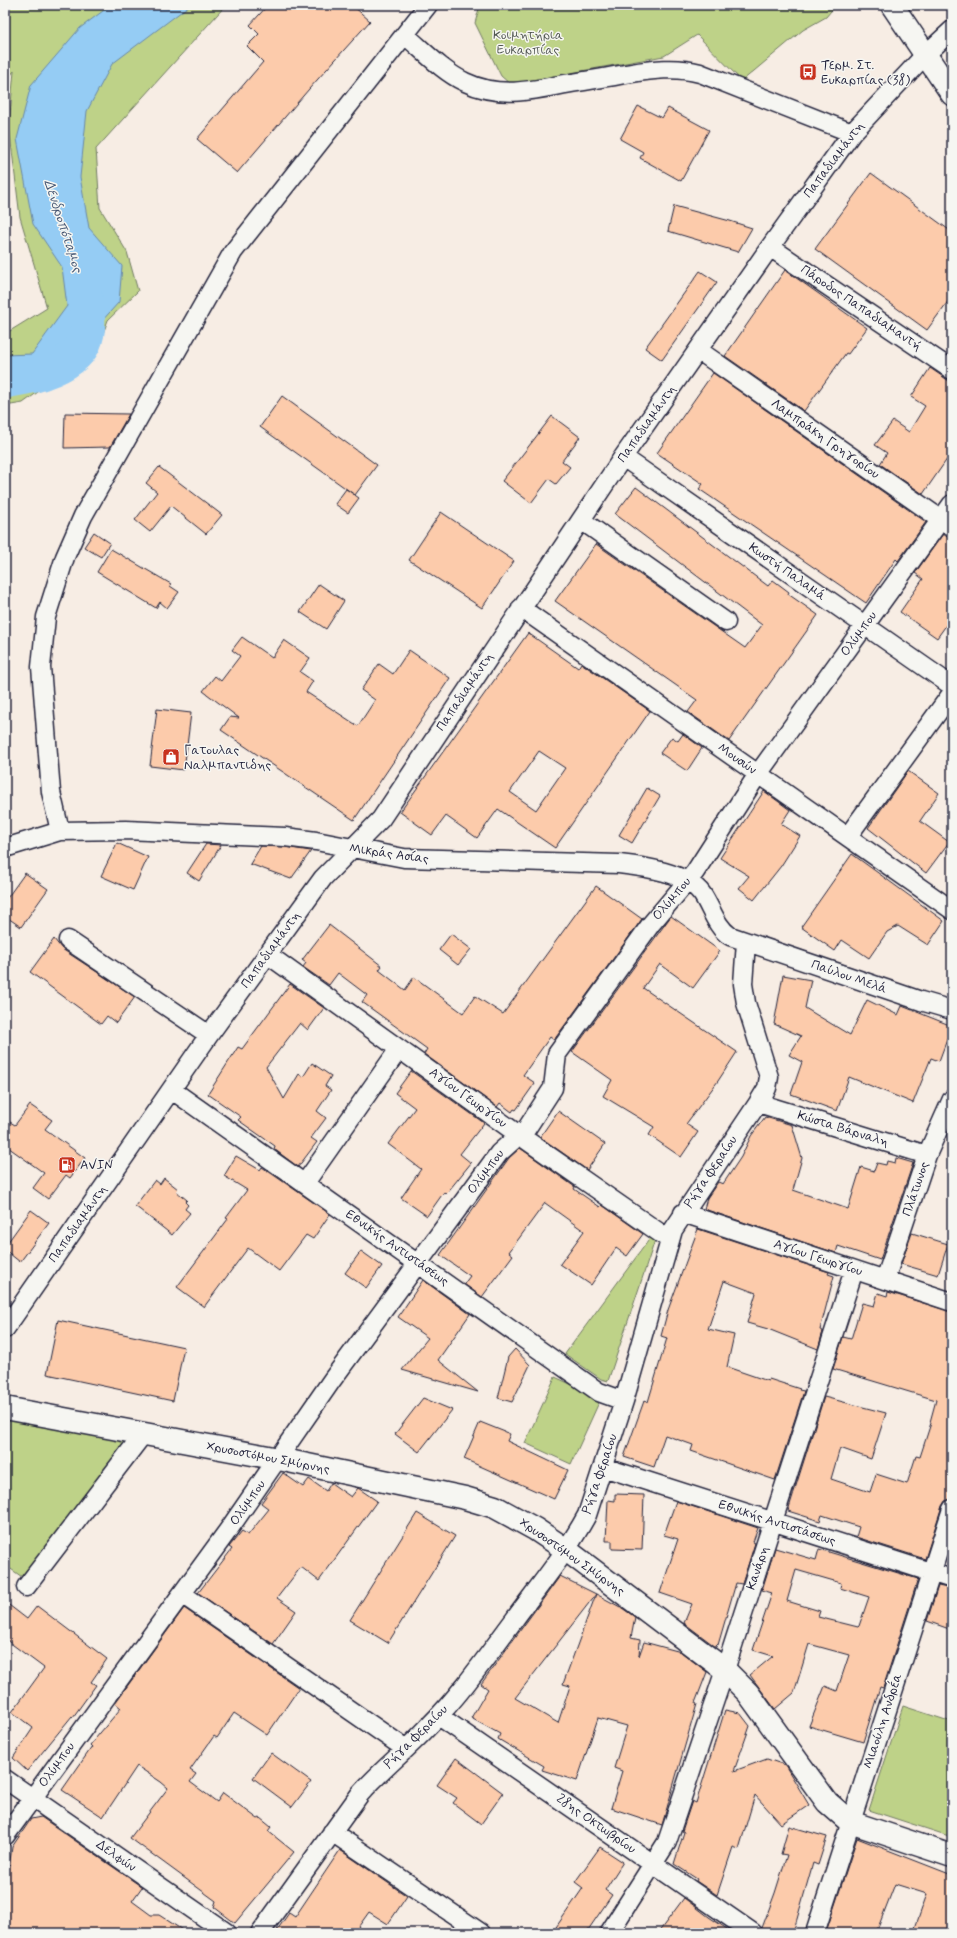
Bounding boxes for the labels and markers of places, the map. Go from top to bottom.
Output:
place label: Τερμ. Στ. Ευκαρπίας (38) [821,57,910,89]
bus stop icon: Τερμ. Στ. Ευκαρπίας (38) [798,62,818,82]
place label: Γατουλας Ναλμπαντιδης [184,742,271,774]
shop icon: Γατουλας Ναλμπαντιδης [161,747,181,767]
fuel station icon: AVIN [57,1155,77,1175]
place label: AVIN [80,1157,113,1174]

